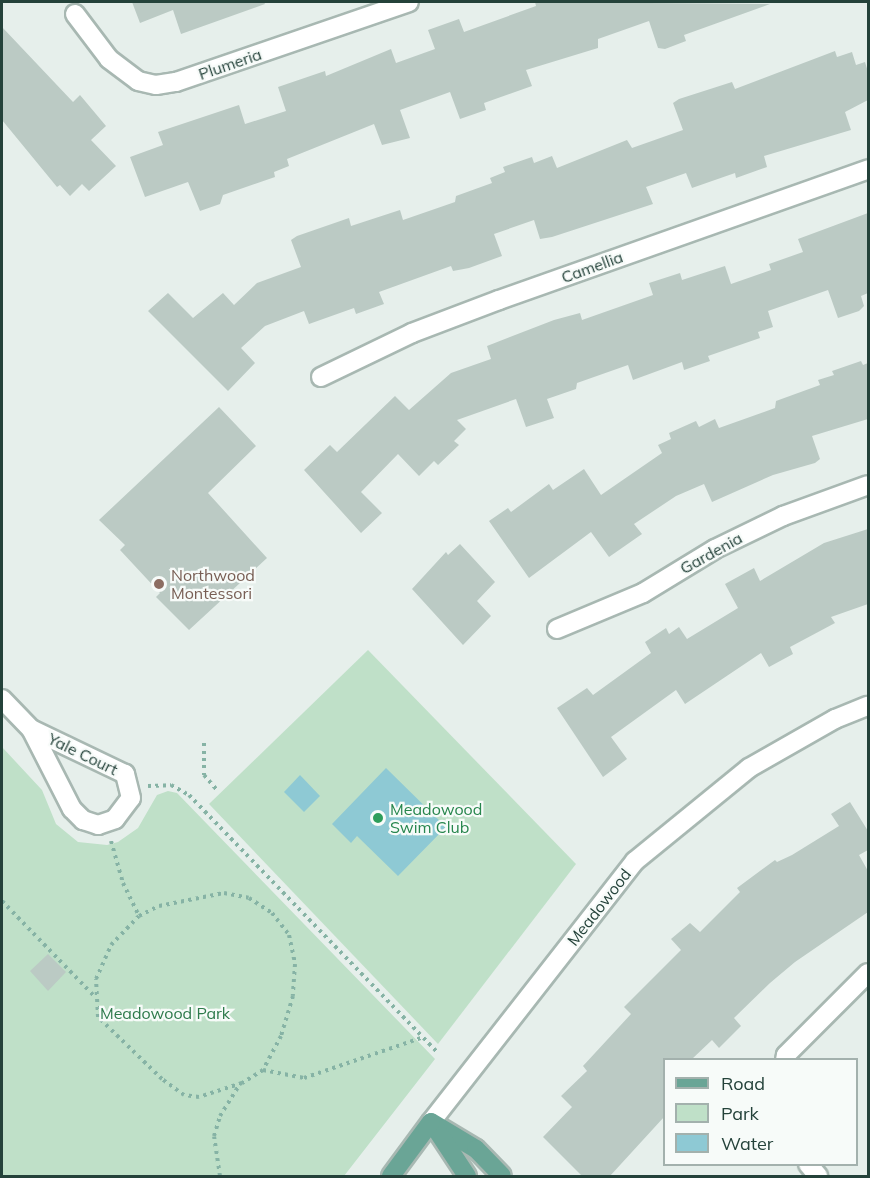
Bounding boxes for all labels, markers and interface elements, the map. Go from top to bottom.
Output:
street label: Plumeria [196,44,264,84]
street label: Camellia [559,247,625,287]
street label: Gardenia [677,528,745,578]
place label: Northwood Montessori [171,565,255,603]
marker: Northwood Montessori [152,577,166,591]
street label: Yale Court [45,729,121,779]
place label: Meadowood Swim Club [390,799,482,837]
marker: Meadowood Swim Club [371,811,385,825]
street label: Meadowood [563,865,635,949]
park label: Meadowood Park [100,1003,230,1023]
legend [663,1058,858,1166]
text: Road [721,1072,765,1095]
text: Park [721,1102,759,1125]
text: Water [721,1132,773,1155]

